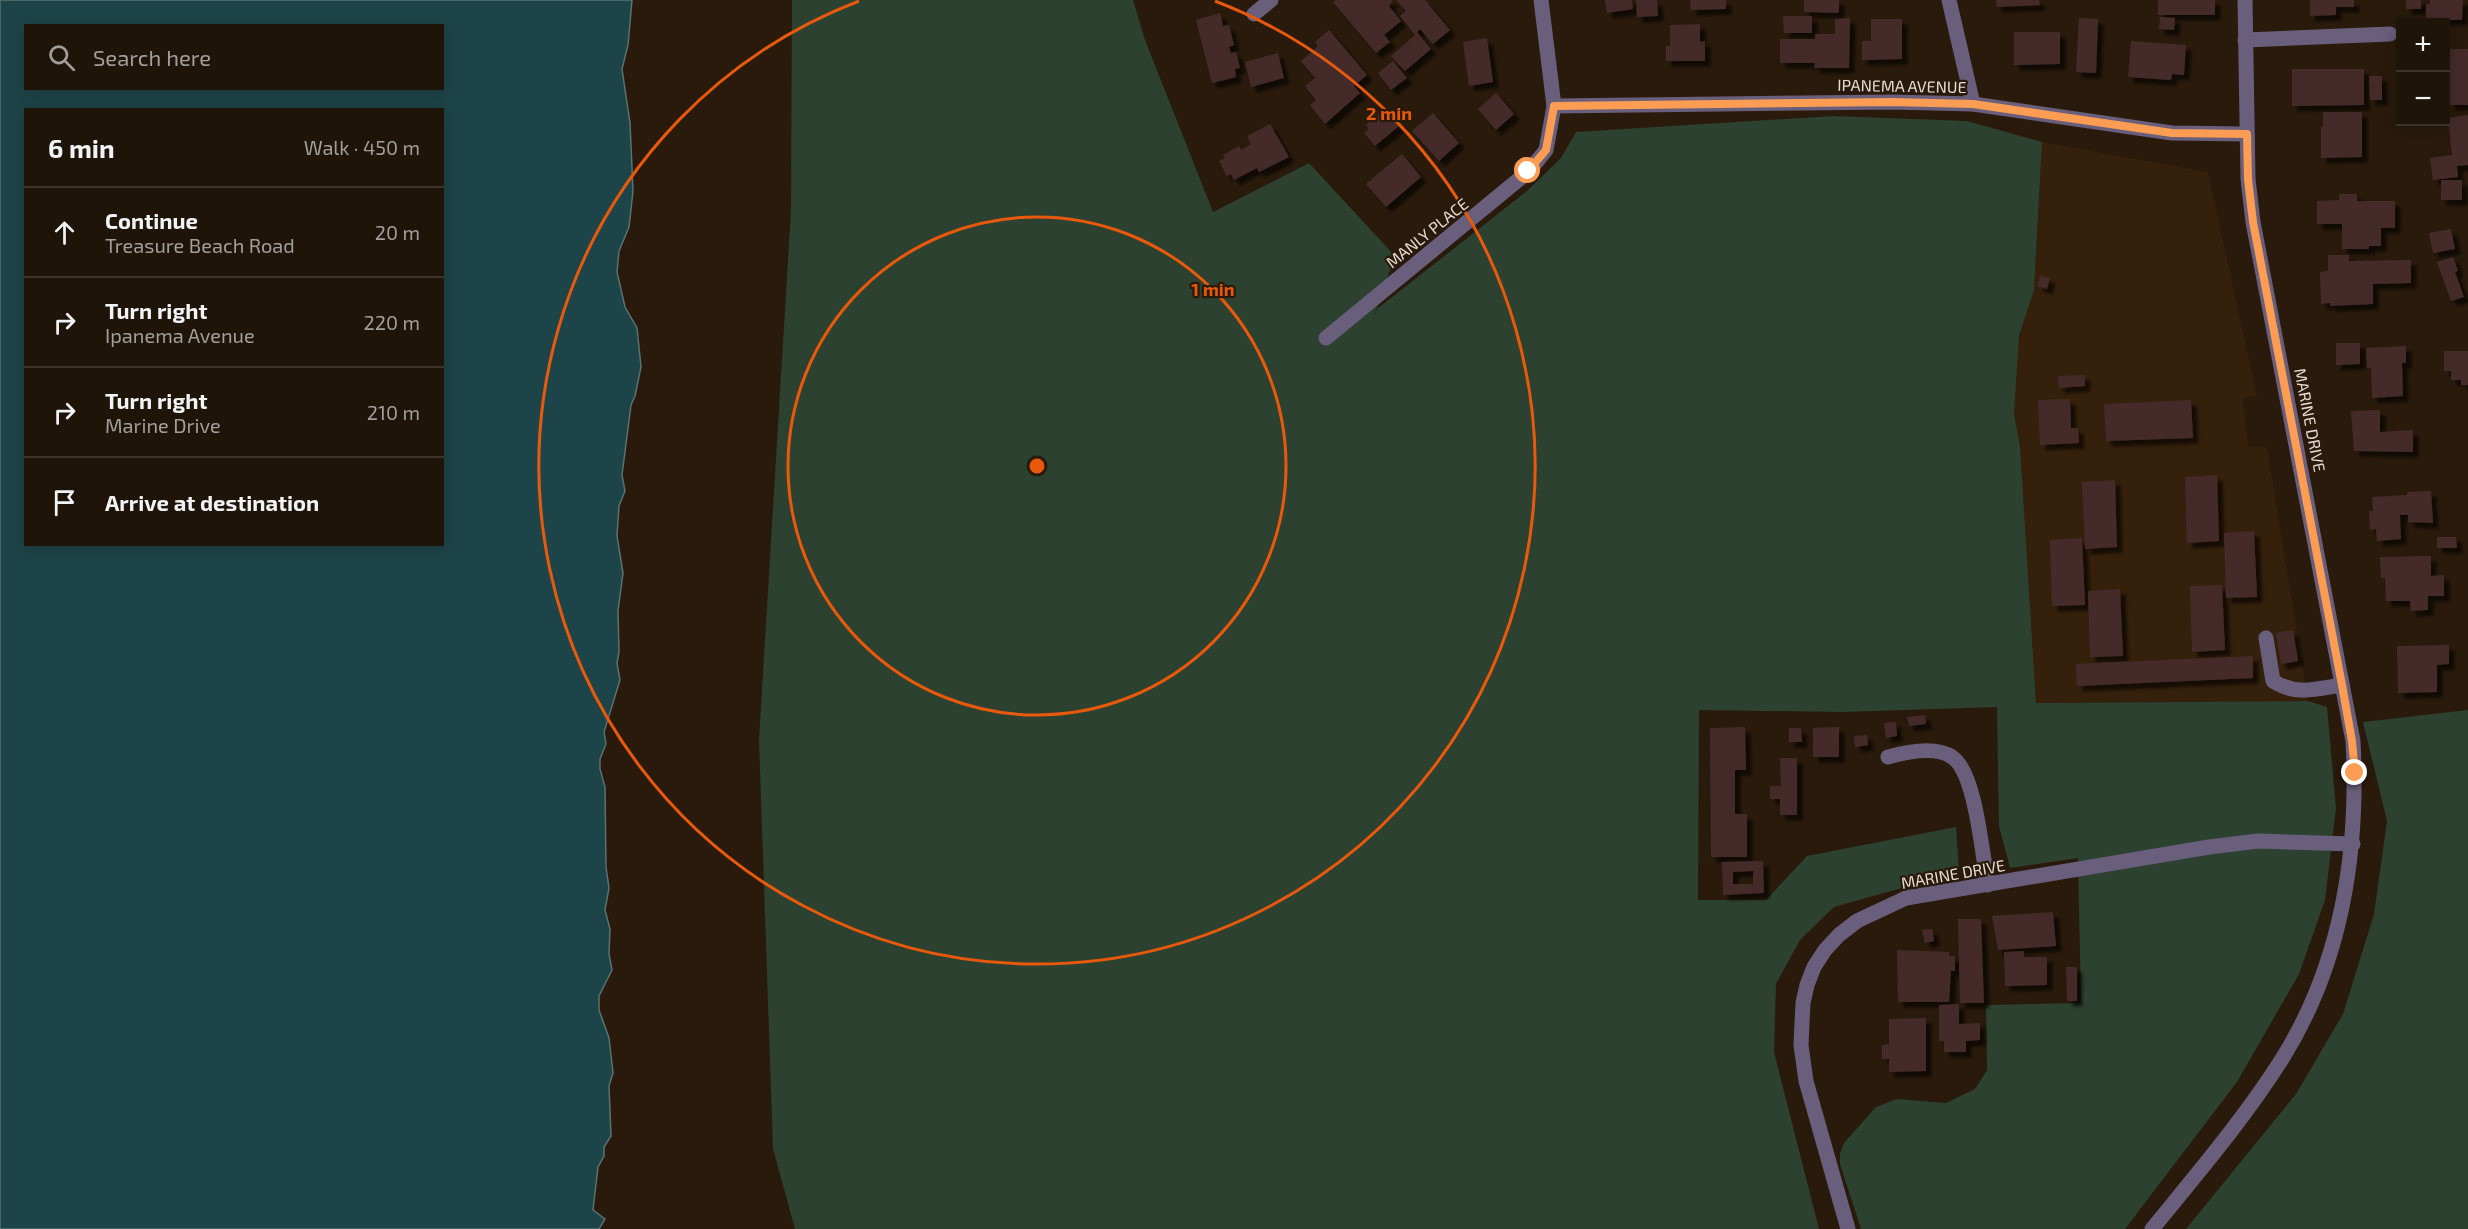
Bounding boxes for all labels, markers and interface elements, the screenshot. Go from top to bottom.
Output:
map controls [2396,18,2450,126]
button: + [2396,18,2450,72]
search box [24,24,444,90]
icon: search [45,41,78,74]
text: Search here [93,44,211,70]
button: − [2396,72,2450,126]
street label: IPANEMA AVENUE [1837,75,1967,96]
text: 2 min [1366,102,1412,124]
text: 6 min [48,132,115,163]
text: Walk · 450 m [304,135,420,159]
route start [1514,157,1540,183]
street label: MANLY PLACE [1382,194,1472,271]
text: Continue [105,207,198,233]
icon: ahead [48,216,81,249]
text: 20 m [375,220,420,244]
text: Treasure Beach Road [105,233,295,257]
text: 1 min [1191,278,1235,300]
text: Turn right [105,297,207,323]
icon: right [48,306,81,339]
text: 220 m [363,310,420,334]
text: Ipanema Avenue [105,323,255,347]
street label: MARINE DRIVE [2291,366,2330,473]
text: Turn right [105,387,207,413]
icon: right [48,396,81,429]
text: 210 m [367,400,420,424]
text: Marine Drive [105,413,221,437]
centre of rings [1027,456,1047,476]
icon: arrive [48,486,81,519]
text: Arrive at destination [105,489,319,515]
route end [2341,759,2367,785]
street label: MARINE DRIVE [1899,855,2006,892]

